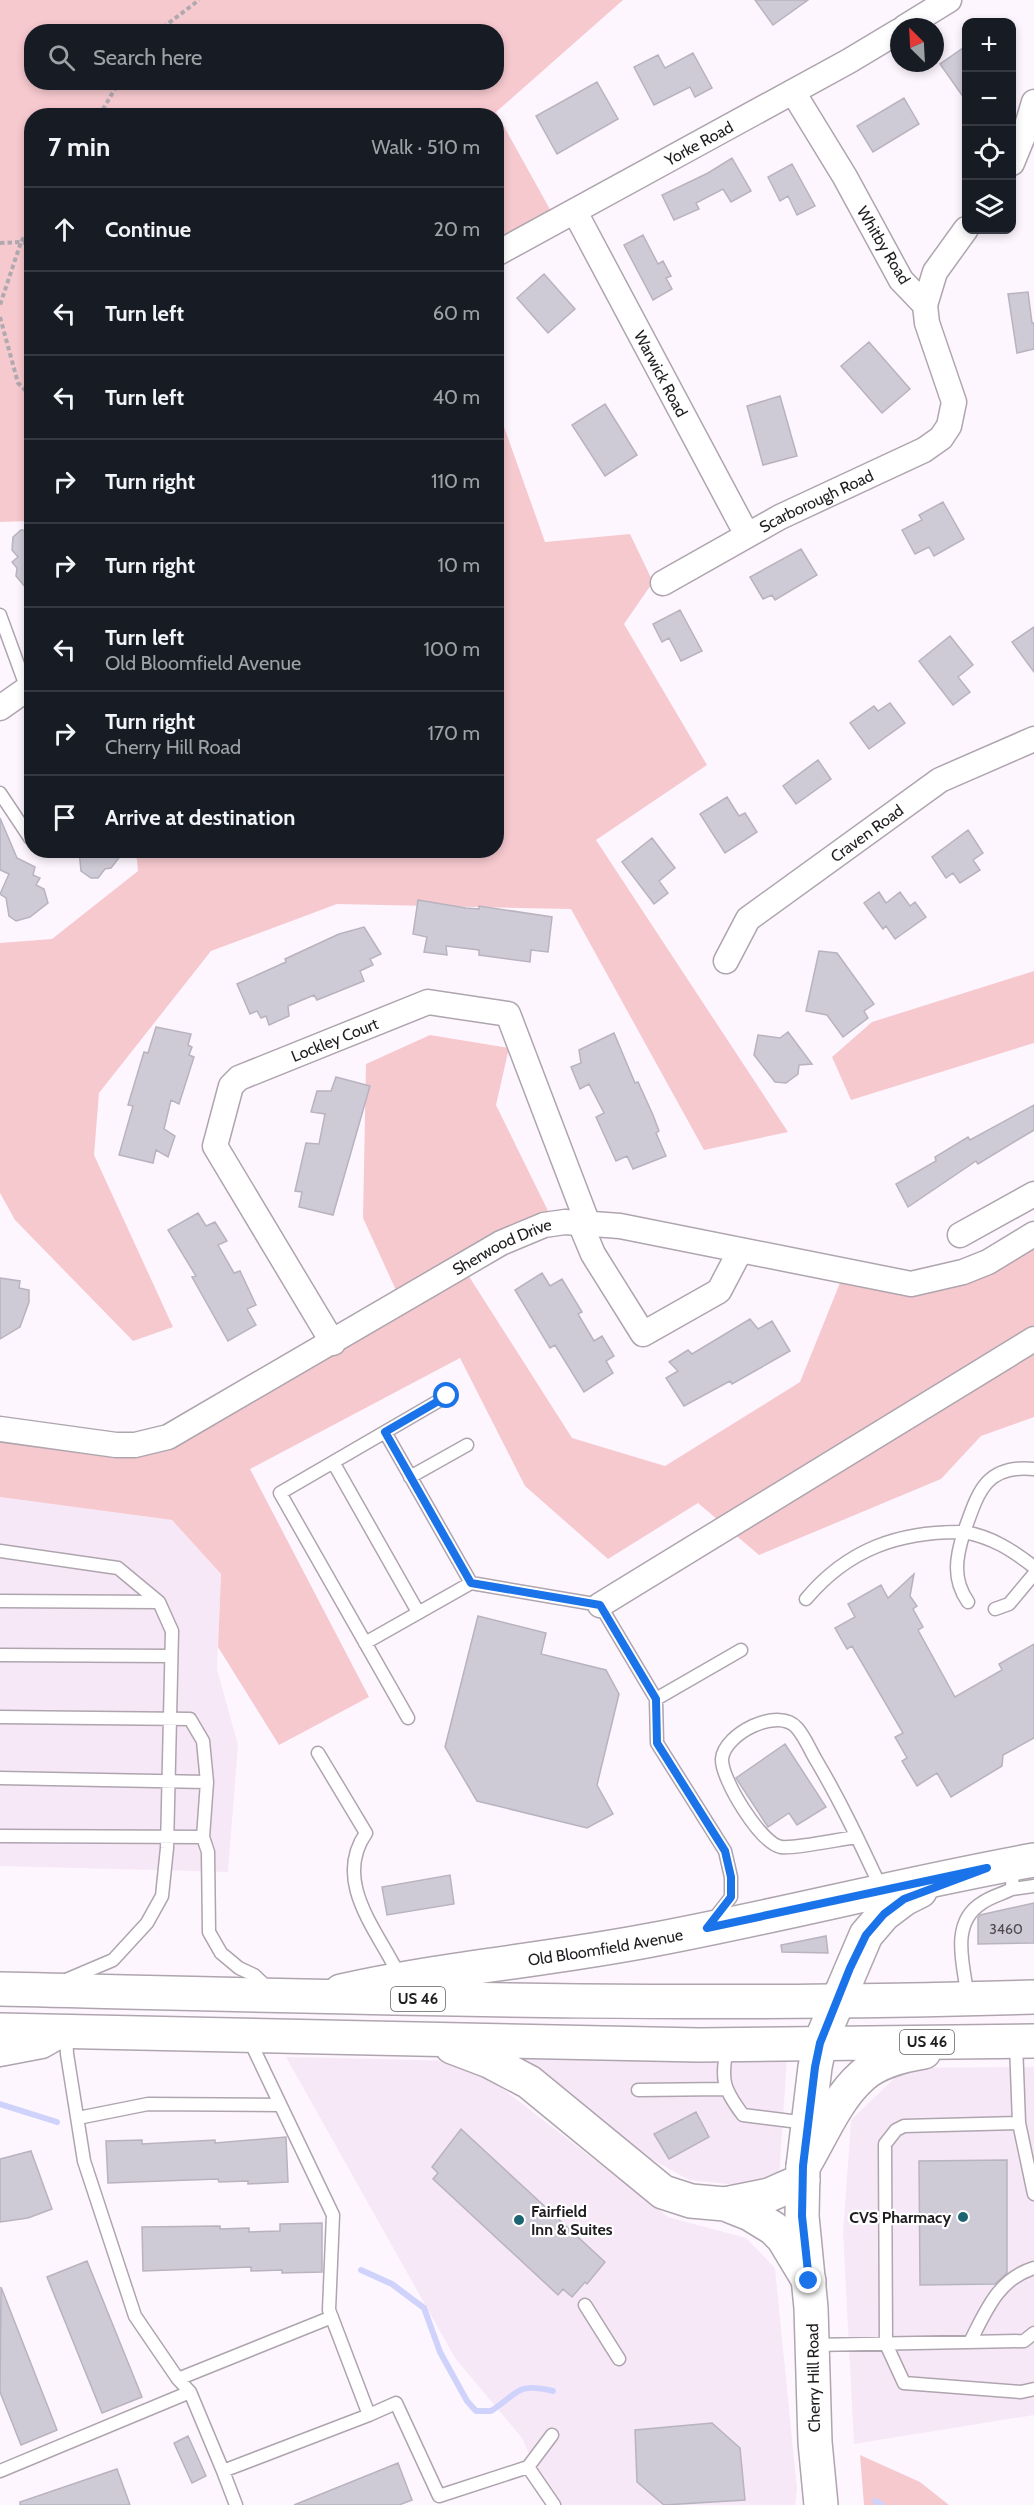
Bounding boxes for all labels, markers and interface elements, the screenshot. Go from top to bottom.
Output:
north arrow [890,18,944,72]
map controls [962,18,1016,234]
button: + [962,18,1016,72]
search box [24,24,504,90]
icon: search [45,41,78,74]
text: Search here [93,44,202,71]
button: − [962,72,1016,126]
street label: Yorke Road [661,117,736,170]
button: locate [962,126,1016,180]
text: 7 min [48,131,110,163]
text: Walk · 510 m [372,135,480,159]
button: layers [962,180,1016,234]
street label: Whitby Road [853,203,914,288]
icon: ahead [48,213,81,246]
text: Continue [105,216,191,243]
text: 20 m [434,217,480,241]
icon: left [48,297,81,330]
text: Turn left [105,300,184,327]
text: 60 m [433,301,480,325]
street label: Warwick Road [630,327,691,420]
icon: left [48,381,81,414]
text: Turn left [105,384,184,411]
text: 40 m [432,385,480,409]
icon: right [48,465,81,498]
street label: Scarborough Road [756,466,876,537]
text: Turn right [105,468,195,495]
text: 110 m [431,469,480,493]
icon: right [48,549,81,582]
text: Turn right [105,552,195,579]
text: 10 m [437,553,480,577]
text: Turn left [105,624,184,651]
icon: left [48,633,81,666]
text: 100 m [424,637,480,661]
text: Old Bloomfield Avenue [105,651,301,675]
text: Turn right [105,708,195,735]
icon: right [48,717,81,750]
text: 170 m [428,721,480,745]
text: Cherry Hill Road [105,735,241,759]
icon: arrive [48,801,81,834]
street label: Craven Road [827,801,907,866]
text: Arrive at destination [105,804,295,831]
street label: Lockley Court [289,1014,381,1066]
street label: Sherwood Drive [449,1215,553,1279]
route start [433,1382,459,1408]
house number: 3460 [989,1920,1023,1938]
street label: Old Bloomfield Avenue [527,1925,685,1970]
road number: US 46 [391,1987,445,2011]
road number: US 46 [900,2030,954,2054]
place label: Fairfield Inn & Suites [531,2202,613,2239]
place label: CVS Pharmacy [849,2208,951,2227]
marker: CVS Pharmacy [956,2210,970,2224]
marker: Fairfield Inn & Suites [512,2213,526,2227]
route end [795,2267,821,2293]
street label: Cherry Hill Road [803,2323,824,2433]

